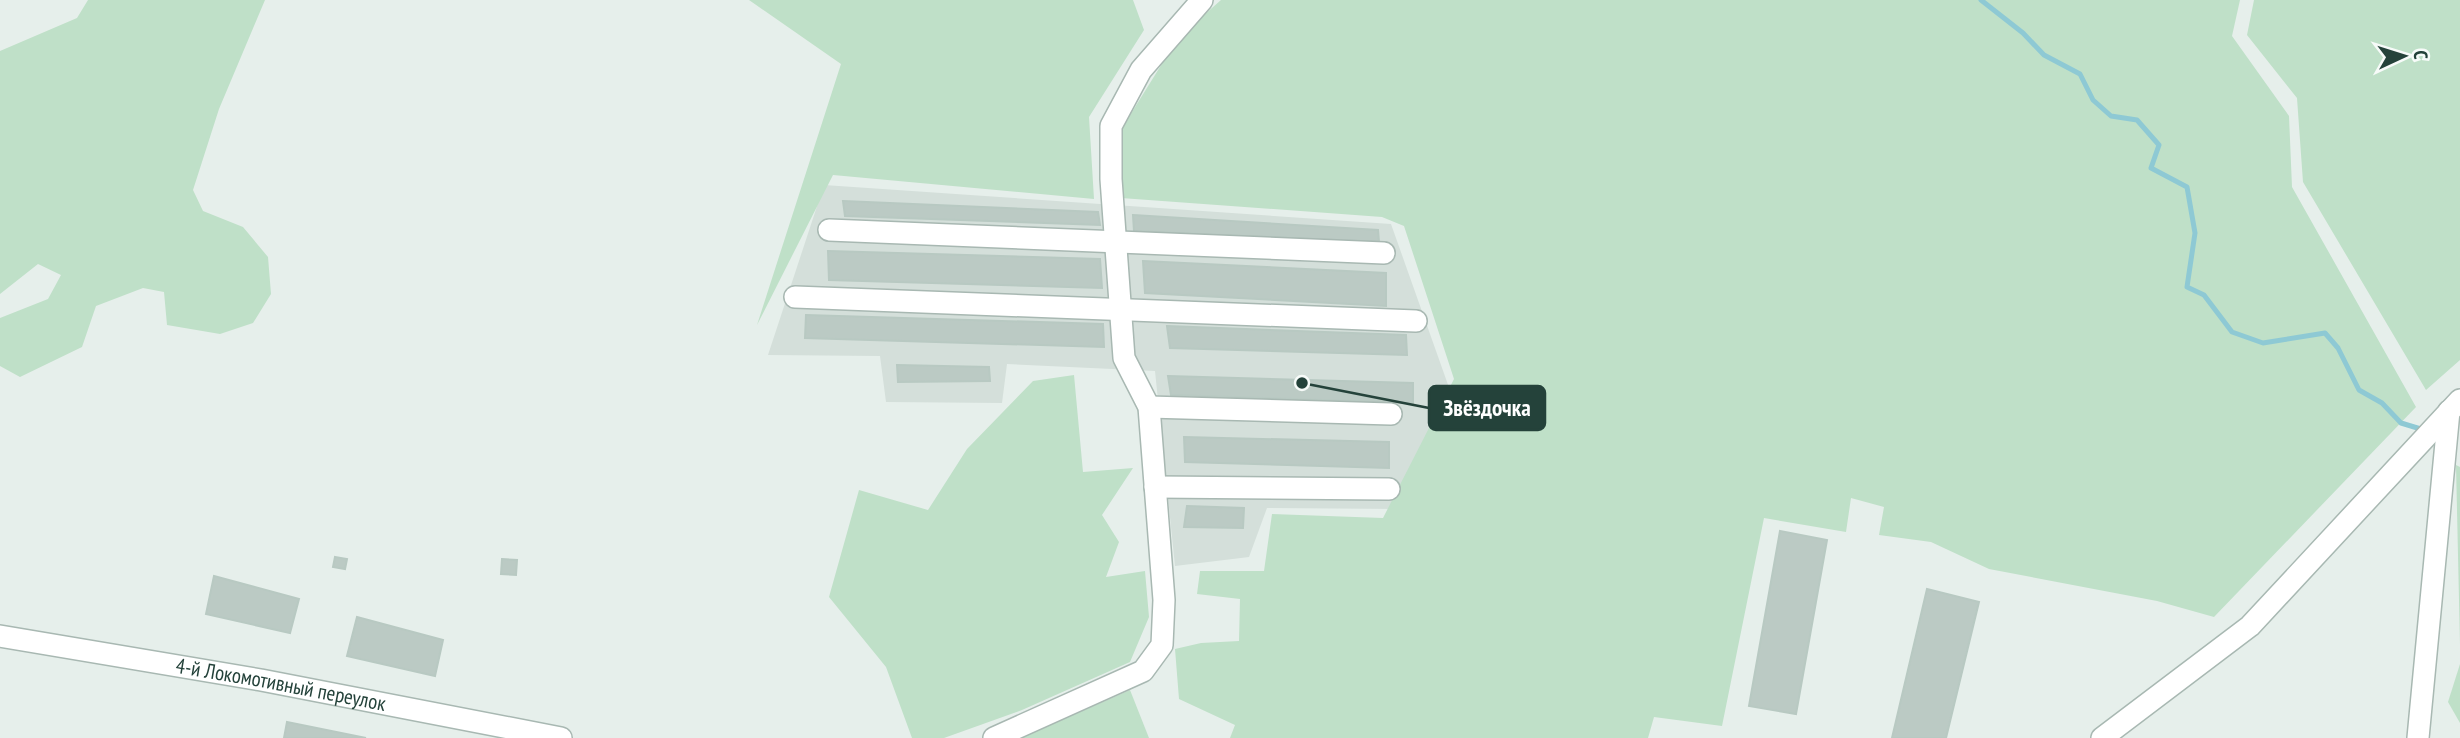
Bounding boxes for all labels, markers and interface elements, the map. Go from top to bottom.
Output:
north arrow [2369,21,2439,91]
text: С [2409,50,2433,60]
callout: Звёздочка [1429,386,1545,430]
text: Звёздочка [1443,393,1531,422]
street label: 4-й Локомотивный переулок [174,652,388,717]

